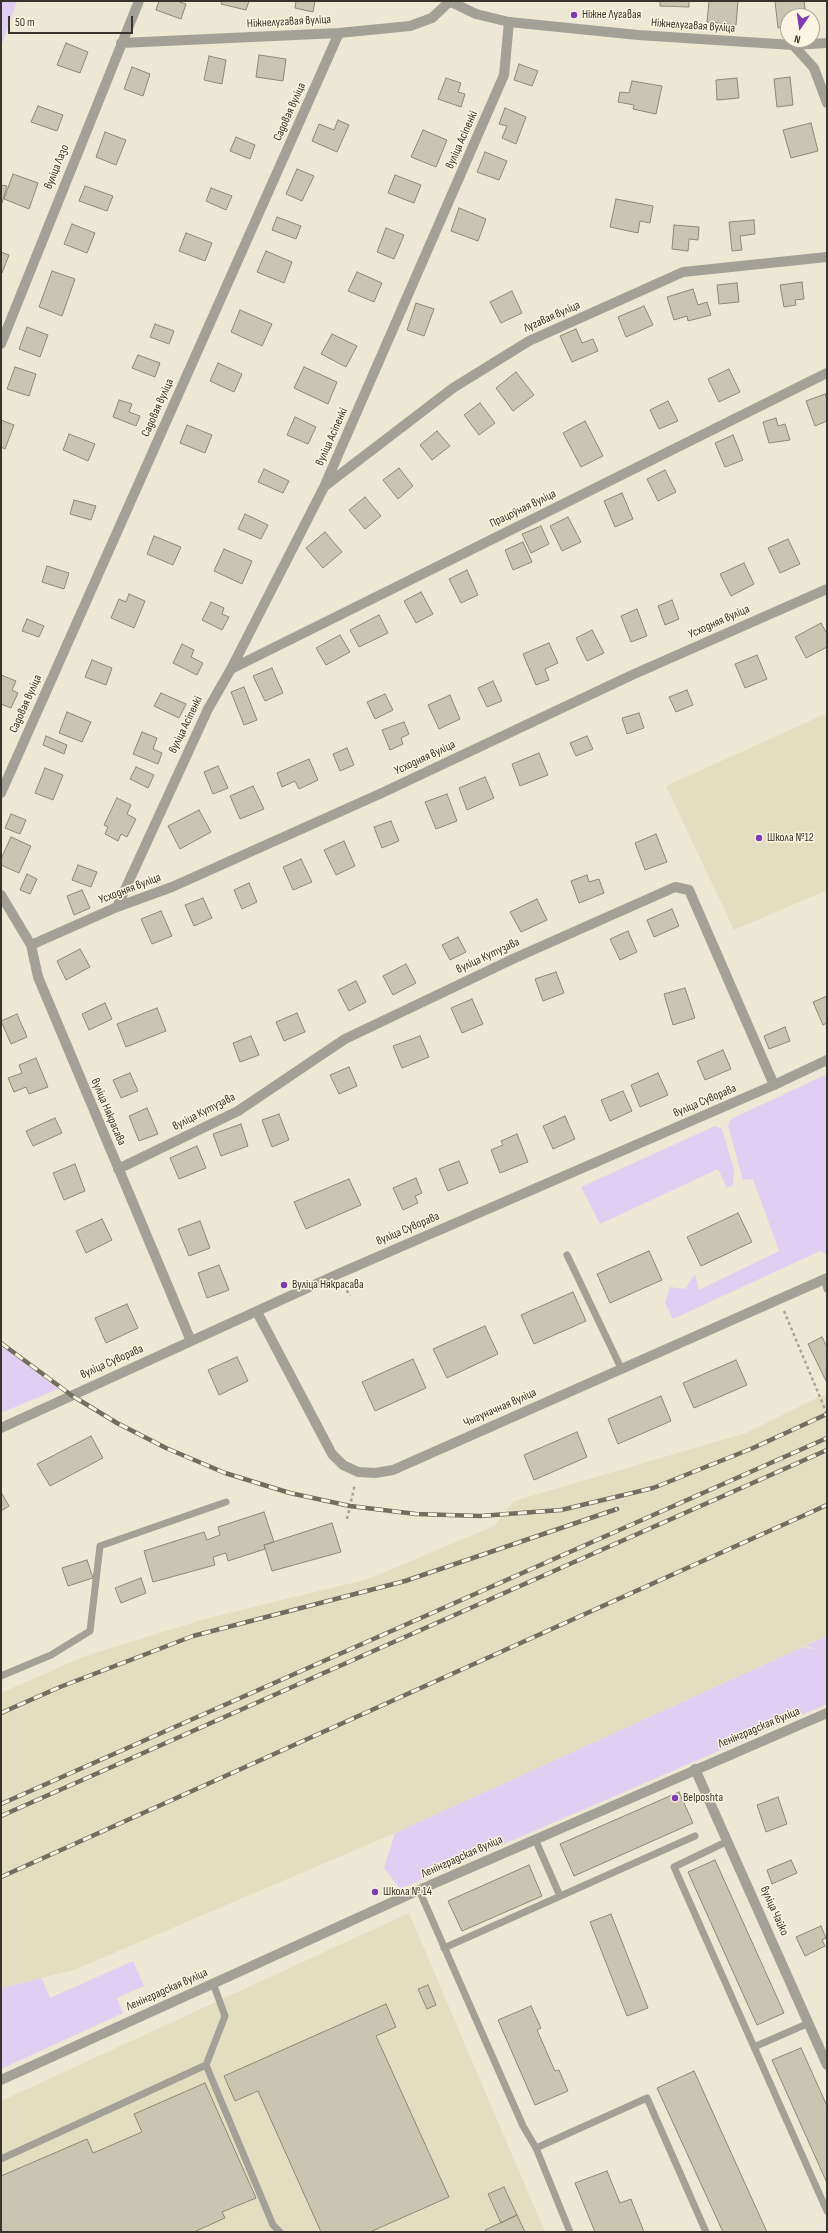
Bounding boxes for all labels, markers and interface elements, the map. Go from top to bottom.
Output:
scale bar [10,8,135,34]
place label: Ніжне Лугавая [582,8,641,22]
north arrow [780,8,820,48]
marker: Ніжне Лугавая [569,10,579,20]
street label: Ніжнелугавая вуліца [247,13,331,31]
text: 50 m [15,15,35,30]
street label: Ніжнелугавая вуліца [650,16,736,36]
text: N [793,32,802,46]
street label: Садовая вуліца [271,81,309,143]
street label: вуліца Асіпенкі [443,109,481,171]
street label: вуліца Лазо [42,143,72,191]
street label: Лугавая вуліца [522,298,582,336]
street label: Садовая вуліца [139,377,177,439]
street label: вуліца Асіпенкі [313,406,351,468]
street label: Працоўная вуліца [487,487,559,531]
street label: Усходняя вуліца [686,602,752,642]
street label: Садовая вуліца [7,673,45,735]
street label: вуліца Асіпенкі [166,694,206,756]
street label: Усходняя вуліца [392,738,458,778]
place label: Школа №12 [767,831,814,845]
marker: Школа №12 [754,833,764,843]
street label: Усходняя вуліца [97,871,163,907]
street label: вуліца Кутузава [454,935,522,977]
street label: вуліца Някрасава [87,1076,129,1148]
street label: вуліца Суворава [671,1081,739,1121]
street label: вуліца Кутузава [170,1090,238,1134]
street label: вуліца Суворава [374,1209,442,1249]
place label: Вуліца Някрасава [292,1278,364,1292]
marker: Вуліца Някрасава [279,1280,289,1290]
street label: вуліца Суворава [78,1342,146,1382]
street label: Чыгуначная вуліца [461,1386,539,1430]
street label: Ленінградская вуліца [716,1704,802,1752]
place label: Belposhta [683,1791,723,1805]
marker: Belposhta [670,1793,680,1803]
street label: Ленінградская вуліца [419,1833,505,1881]
street label: вуліца Чайко [757,1884,791,1938]
place label: Школа № 14 [383,1885,432,1899]
marker: Школа № 14 [370,1887,380,1897]
street label: Ленінградская вуліца [124,1966,210,2014]

